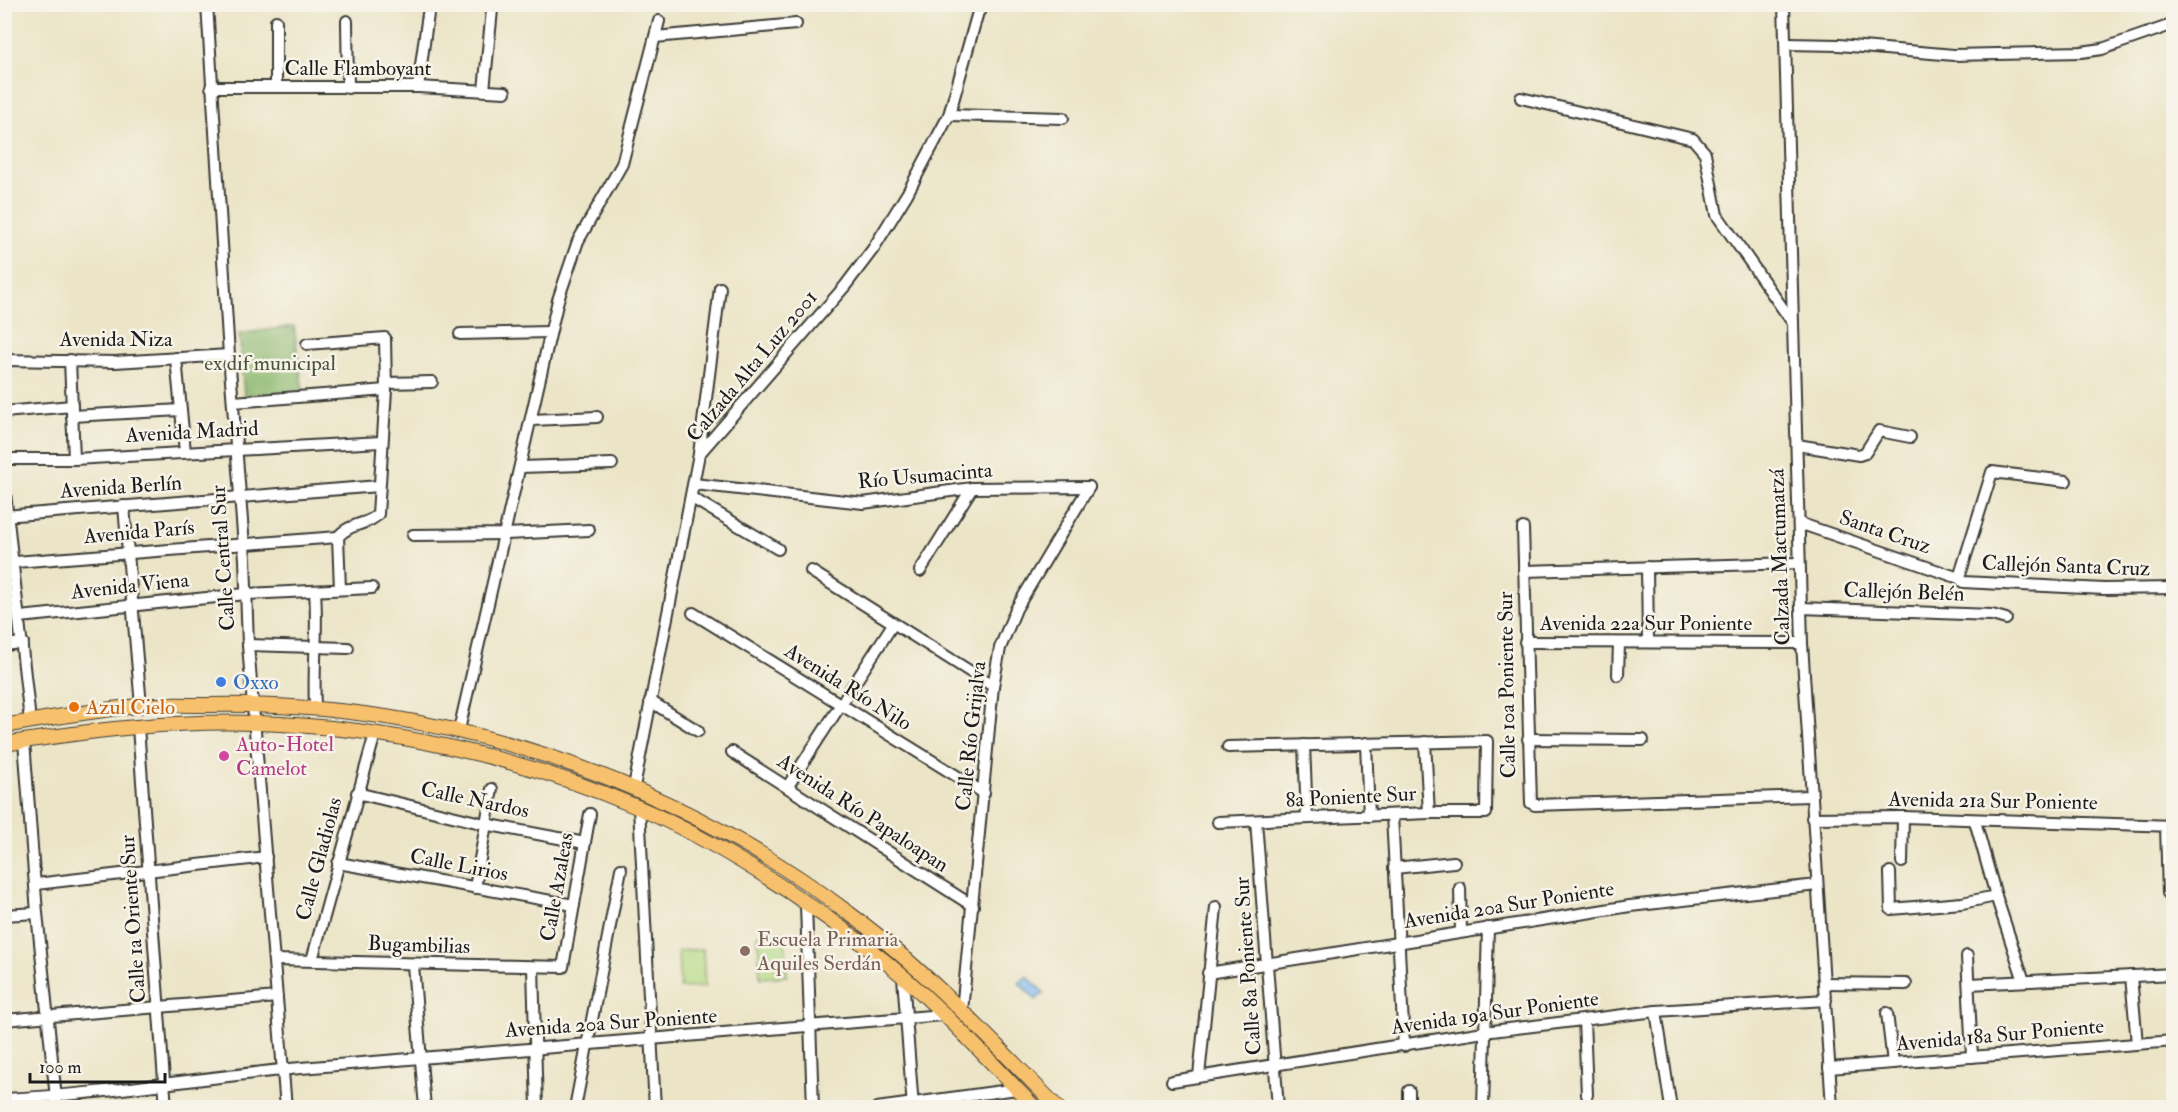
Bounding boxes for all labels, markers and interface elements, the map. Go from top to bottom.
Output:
street label: Calle Flamboyant [285,55,432,82]
street label: Calzada Alta Luz 2001 [681,284,823,448]
street label: Avenida Niza [58,326,173,353]
park label: ex dif municipal [204,350,336,377]
street label: Avenida Madrid [124,415,260,449]
street label: Río Usumacinta [856,457,994,495]
street label: Calzada Mactumatzá [1763,468,1797,646]
street label: Avenida Berlín [58,469,183,505]
street label: Calle Central Sur [204,484,242,632]
street label: Santa Cruz [1836,504,1934,560]
street label: Avenida París [81,514,196,550]
street label: Callejón Santa Cruz [1981,550,2151,582]
street label: Avenida Viena [69,566,191,606]
street label: Callejón Belén [1843,576,1965,608]
street label: Calle 10a Poniente Sur [1492,591,1522,779]
street label: Avenida 22a Sur Poniente [1539,610,1752,637]
street label: Avenida Río Nilo [779,637,917,737]
street label: Calle Río Grijalva [950,660,992,812]
place label: Oxxo [233,669,279,696]
marker: Oxxo [214,675,228,689]
place label: Azul Cielo [85,694,175,721]
marker: Azul Cielo [67,700,81,714]
place label: Auto-Hotel Camelot [235,731,334,782]
street label: Avenida Río Papaloapan [771,747,954,879]
marker: Auto-Hotel Camelot [217,749,231,763]
street label: Calle Nardos [418,775,532,825]
street label: 8a Poniente Sur [1285,780,1417,814]
street label: Avenida 21a Sur Poniente [1887,786,2098,816]
street label: Calle Gladiolas [290,794,348,924]
street label: Calle Azaleas [534,831,580,943]
street label: Calle 1a Oriente Sur [114,834,152,1004]
street label: Calle Lirios [408,842,510,888]
street label: Avenida 20a Sur Poniente [1401,875,1616,935]
street label: Calle 8a Poniente Sur [1228,876,1268,1056]
place label: Escuela Primaria Aquiles Serdán [756,926,899,977]
street label: Bugambilias [367,930,471,960]
marker: Escuela Primaria Aquiles Serdán [738,944,752,958]
street label: Avenida 19a Sur Poniente [1389,985,1601,1041]
street label: Avenida 20a Sur Poniente [503,1002,718,1044]
street label: Avenida 18a Sur Poniente [1894,1012,2105,1058]
scale bar [30,1046,165,1084]
text: 100 m [39,1056,82,1079]

